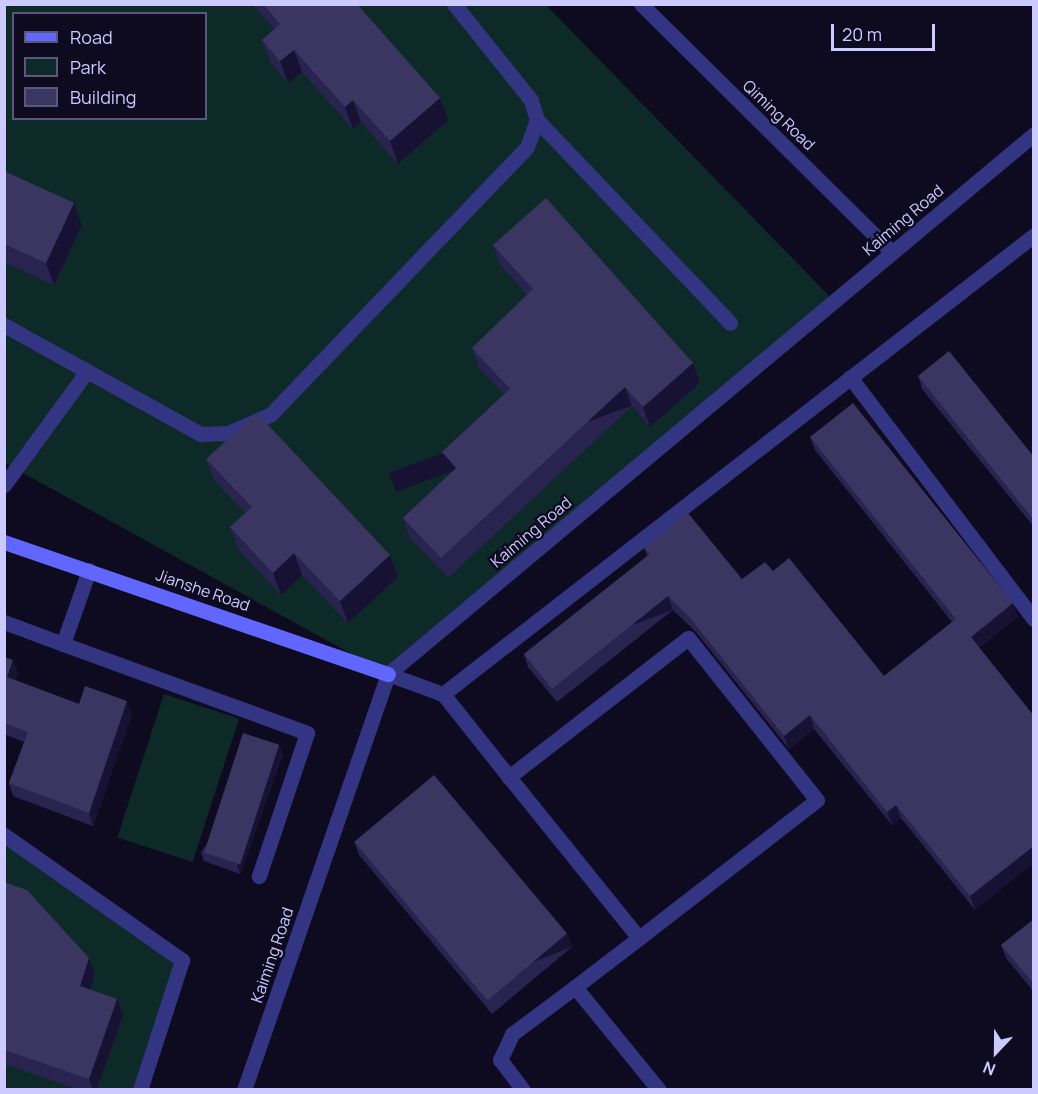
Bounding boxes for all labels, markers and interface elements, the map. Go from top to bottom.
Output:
legend [12,12,207,120]
scale bar [834,12,938,50]
text: 20 m [842,22,882,46]
text: Road [70,25,113,49]
text: Park [70,55,106,79]
street label: Qiming Road [739,76,819,154]
text: Building [70,85,136,109]
street label: Kaiming Road [859,181,947,259]
street label: Kaiming Road [487,493,575,571]
street label: Jianshe Road [154,565,252,615]
street label: Kaiming Road [247,905,297,1005]
north arrow [966,1022,1026,1082]
text: N [980,1056,999,1081]

